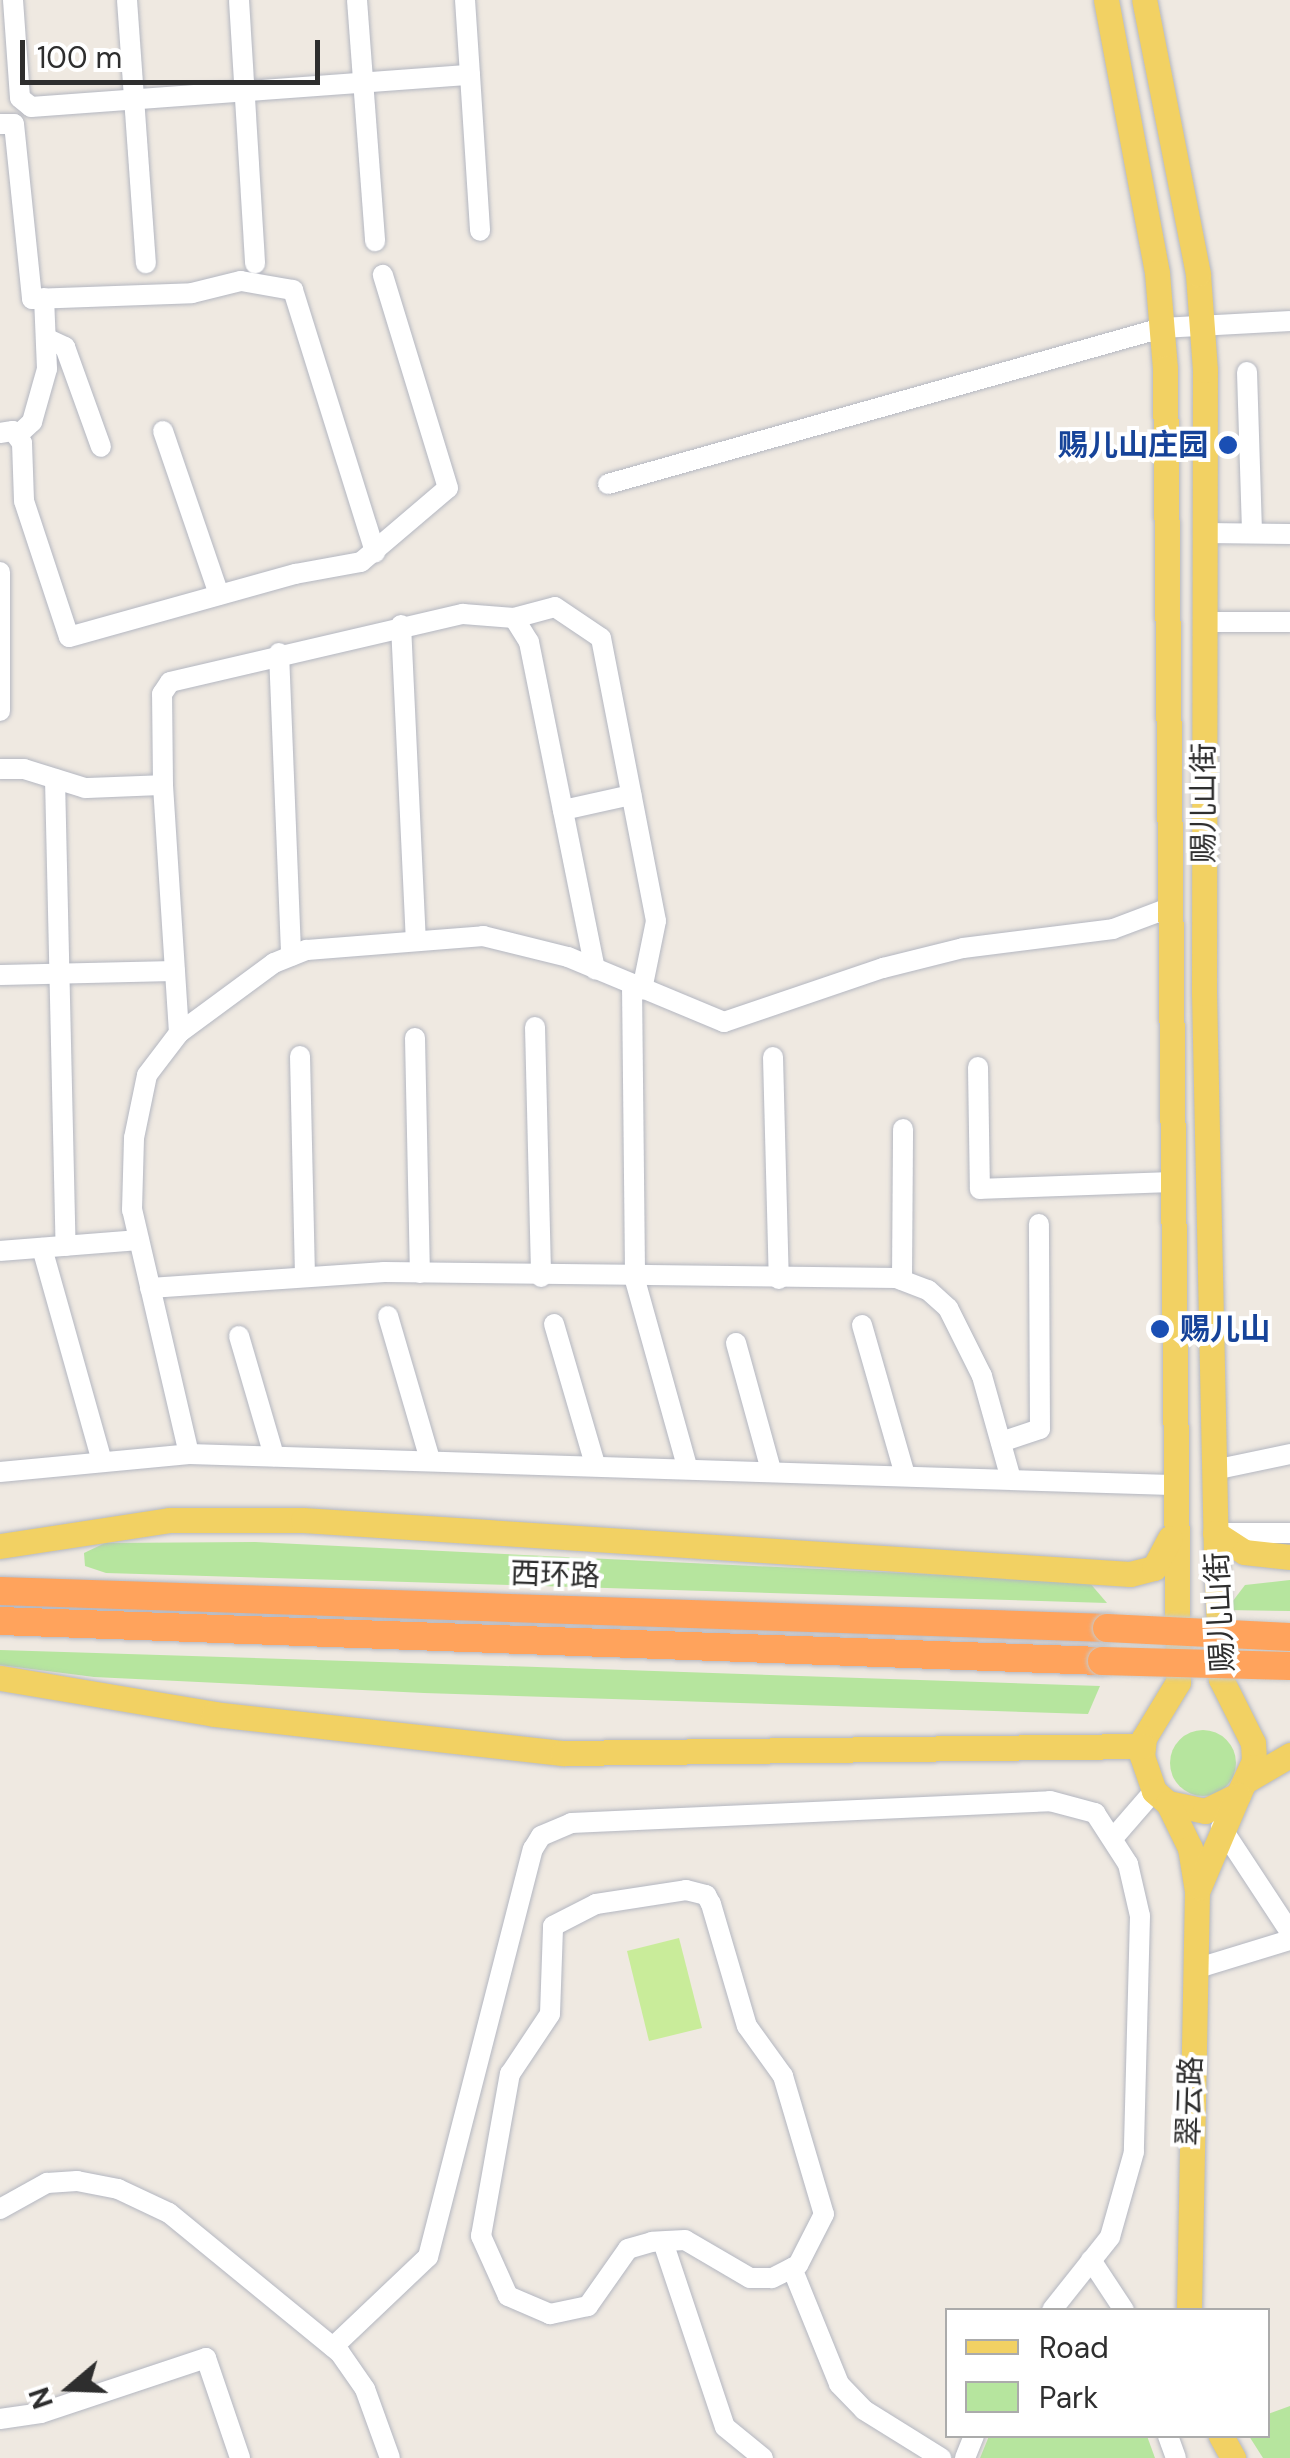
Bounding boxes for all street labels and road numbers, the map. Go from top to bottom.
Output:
street label: 赐儿山街 [1186,743,1222,863]
street label: 赐儿山街 [1199,1551,1241,1673]
street label: 西环路 [509,1555,601,1595]
street label: 翠云路 [1170,2055,1210,2147]

